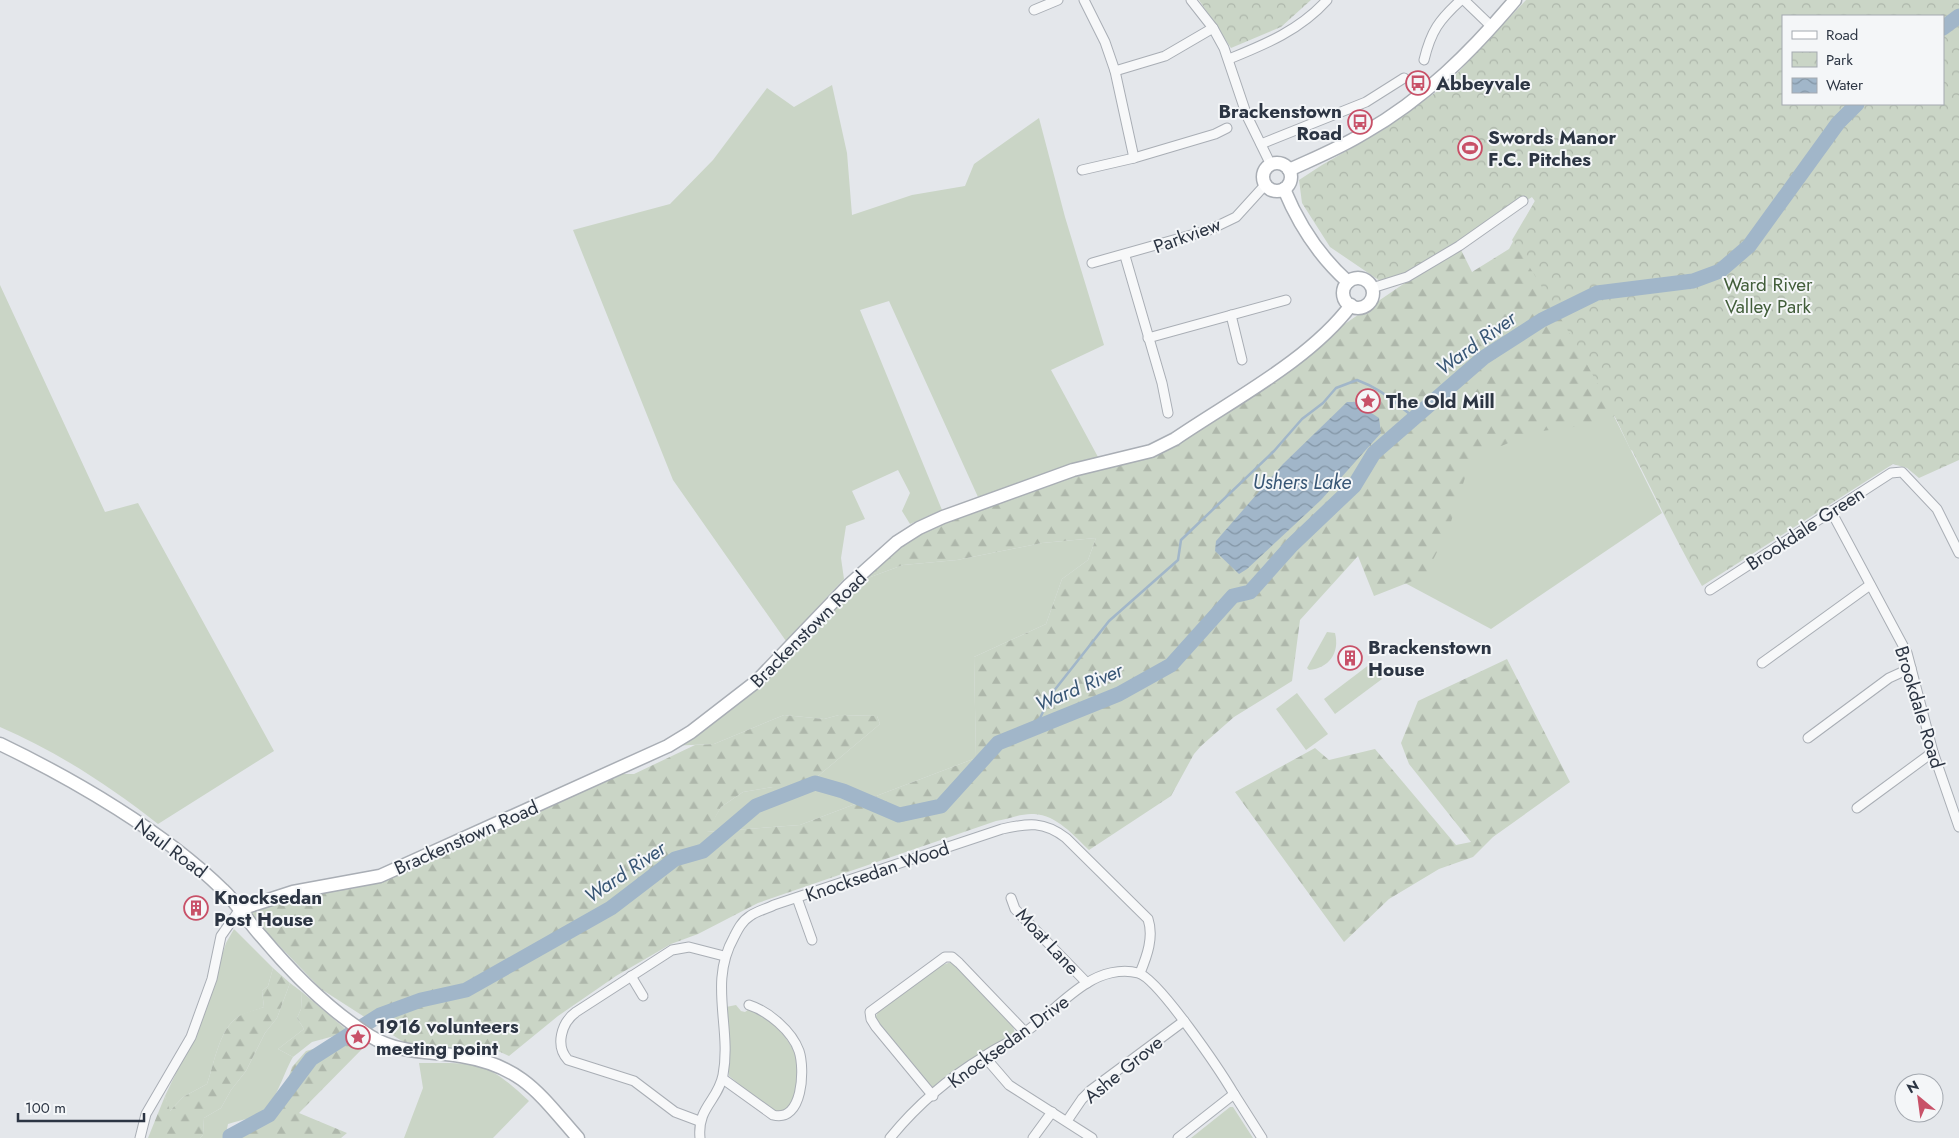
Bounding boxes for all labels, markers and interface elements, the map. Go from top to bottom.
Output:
legend [1782,15,1944,105]
text: Road [1826,24,1858,46]
text: Park [1826,49,1853,71]
bus stop icon: Abbeyvale [1405,70,1431,96]
place label: Abbeyvale [1435,70,1531,97]
text: Water [1826,74,1864,96]
place label: Brackenstown Road [1218,98,1342,147]
bus stop icon: Brackenstown Road [1347,109,1373,135]
place label: Swords Manor F.C. Pitches [1488,124,1616,173]
sports icon: Swords Manor F.C. Pitches [1457,135,1483,161]
street label: Parkview [1150,211,1225,260]
park label: Ward River Valley Park [1723,271,1813,320]
water label: Ward River [1430,304,1523,382]
place icon: The Old Mill [1355,388,1381,414]
place label: The Old Mill [1386,388,1495,415]
water label: Ushers Lake [1253,468,1351,497]
street label: Brookdale Green [1741,480,1870,577]
street label: Brackenstown Road [744,565,873,694]
place label: Brackenstown House [1368,634,1492,683]
street label: Brookdale Road [1888,643,1951,772]
building icon: Brackenstown House [1337,645,1363,671]
water label: Ward River [1031,655,1129,719]
street label: Brackenstown Road [390,794,543,881]
street label: Naul Road [129,812,213,885]
water label: Ward River [579,834,673,910]
street label: Knocksedan Wood [802,834,953,909]
place label: Knocksedan Post House [214,884,322,933]
building icon: Knocksedan Post House [183,895,209,921]
street label: Moat Lane [1010,902,1086,981]
street label: Knocksedan Drive [942,988,1075,1095]
place label: 1916 volunteers meeting point [376,1013,519,1062]
place icon: 1916 volunteers meeting point [345,1024,371,1050]
street label: Ashe Grove [1078,1029,1169,1110]
north arrow [1894,1073,1944,1123]
text: N [1903,1075,1922,1098]
scale bar [18,1090,144,1122]
text: 100 m [25,1097,66,1119]

